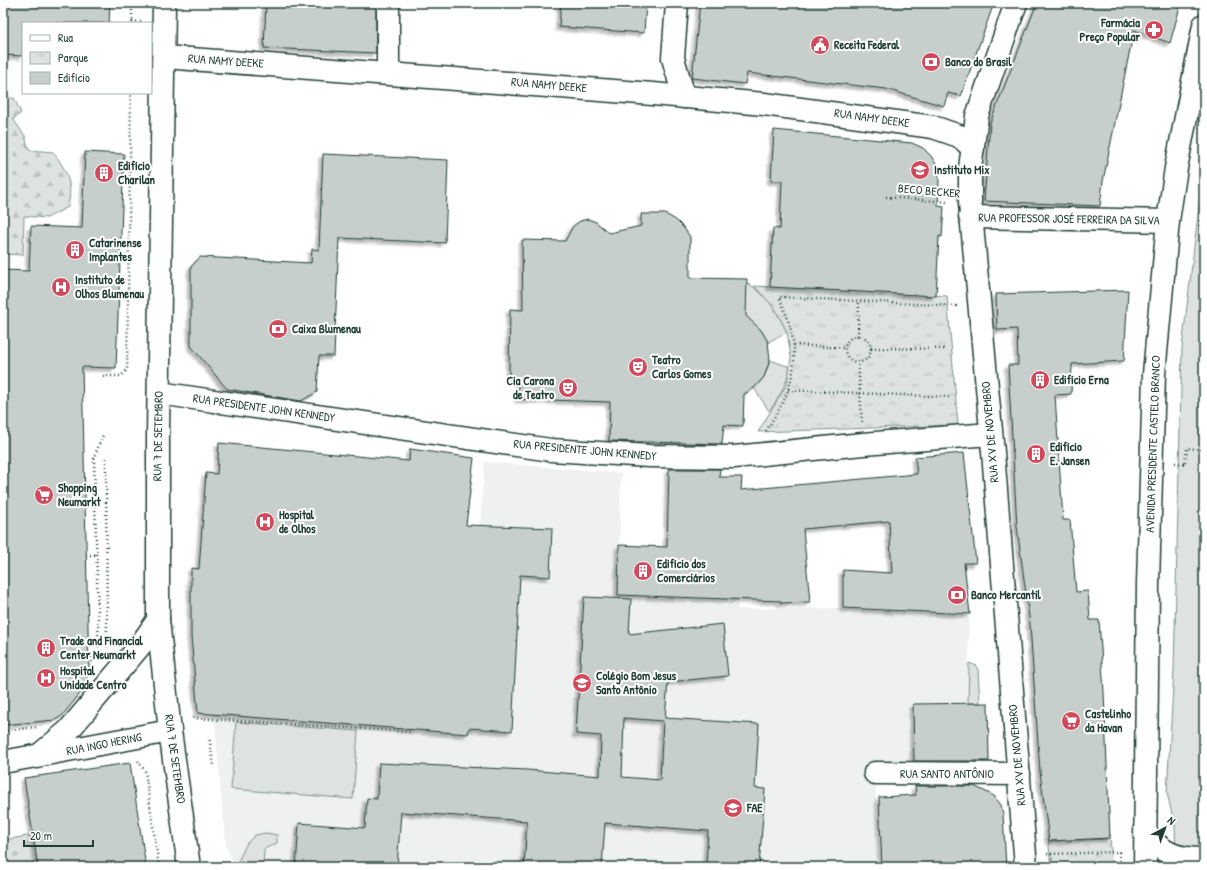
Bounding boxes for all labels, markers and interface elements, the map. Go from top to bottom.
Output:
place label: Farmácia Preço Popular [1080,14,1140,46]
pharmacy icon: Farmácia Preço Popular [1143,19,1165,41]
legend [22,22,152,94]
text: Rua [58,29,73,46]
public building icon: Receita Federal [809,34,831,56]
place label: Receita Federal [834,36,900,53]
text: Parque [58,49,88,66]
street label: RUA NAMY DEEKE [188,49,265,72]
bank icon: Banco do Brasil [920,51,942,73]
place label: Banco do Brasil [945,53,1012,70]
text: Edifício [58,69,90,86]
street label: RUA NAMY DEEKE [510,73,588,96]
street label: RUA NAMY DEEKE [833,104,912,131]
place label: Edifício Charilan [118,157,156,188]
school or university icon: Instituto Mix [909,159,931,181]
place label: Instituto Mix [934,161,990,178]
building icon: Edifício Charilan [93,162,115,184]
street label: BECO BECKER [897,179,961,202]
street label: RUA PROFESSOR JOSÉ FERREIRA DA SILVA [978,208,1160,229]
place label: Catarinense Implantes [89,234,142,266]
building icon: Catarinense Implantes [64,239,86,261]
place label: Instituto de Olhos Blumenau [75,271,144,302]
hospital icon: Instituto de Olhos Blumenau [50,276,72,298]
bank icon: Caixa Blumenau [267,318,289,340]
place label: Caixa Blumenau [292,320,361,337]
place label: Teatro Carlos Gomes [651,351,712,382]
street label: AVENIDA PRESIDENTE CASTELO BRANCO [1141,355,1164,533]
theatre icon: Teatro Carlos Gomes [627,356,649,378]
building icon: Edifício Erna [1029,369,1051,391]
place label: Edifício Erna [1054,371,1109,388]
place label: Cia Carona de Teatro [506,372,554,403]
theatre icon: Cia Carona de Teatro [557,377,579,399]
street label: RUA XV DE NOVEMBRO [977,380,1002,483]
street label: RUA PRESIDENTE JOHN KENNEDY [192,389,337,426]
street label: RUA 7 DE SETEMBRO [148,390,167,481]
street label: RUA PRESIDENTE JOHN KENNEDY [513,435,658,464]
place label: Edifício E. Jansen [1050,438,1091,469]
building icon: Edifício E. Jansen [1025,443,1047,465]
place label: Shopping Neumarkt [58,479,101,510]
supermarket icon: Shopping Neumarkt [33,484,55,506]
place label: Hospital de Olhos [279,506,316,537]
hospital icon: Hospital de Olhos [254,511,276,533]
place label: Edifício dos Comerciários [657,555,715,586]
building icon: Edifício dos Comerciários [632,560,654,582]
bank icon: Banco Mercantil [946,584,968,606]
place label: Banco Mercantil [971,586,1042,603]
place label: Trade and Financial Center Neumarkt [59,632,144,663]
building icon: Trade and Financial Center Neumarkt [35,637,57,659]
place label: Hospital Unidade Centro [60,662,127,693]
hospital icon: Hospital Unidade Centro [35,667,57,689]
place label: Colégio Bom Jesus Santo Antônio [596,667,676,698]
school or university icon: Colégio Bom Jesus Santo Antônio [571,672,593,694]
street label: RUA XV DE NOVEMBRO [1004,703,1029,806]
place label: Castelinho da Havan [1085,705,1131,736]
supermarket icon: Castelinho da Havan [1060,710,1082,732]
street label: RUA 7 DE SETEMBRO [161,713,190,805]
street label: RUA INGO HERING [65,728,143,759]
street label: RUA SANTO ANTÔNIO [900,765,994,782]
school or university icon: FAE [722,797,744,819]
place label: FAE [746,799,763,816]
north arrow [1145,808,1185,848]
text: N [1165,813,1178,828]
scale bar [24,822,93,848]
text: 20 m [30,827,52,844]

